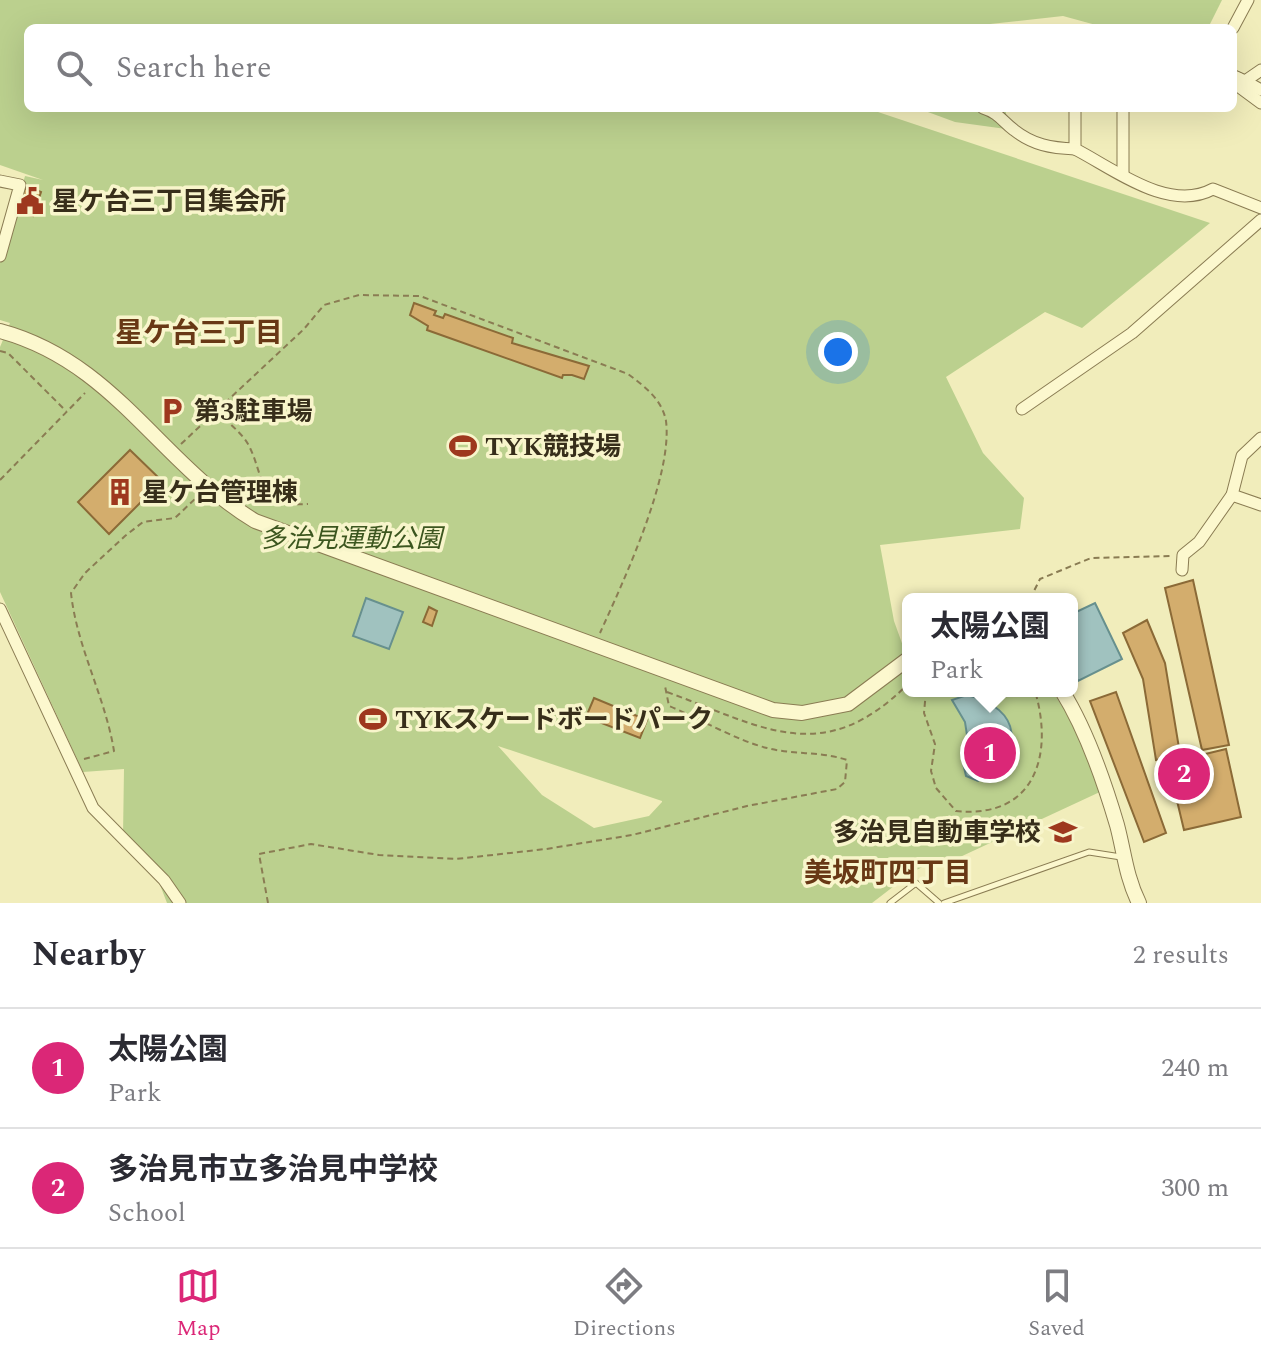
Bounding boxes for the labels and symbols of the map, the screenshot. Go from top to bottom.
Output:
place label: 星ケ台三丁目集会所 [52,182,286,222]
public building icon: 星ケ台三丁目集会所 [15,186,45,216]
district label: 星ケ台三丁目 [115,312,283,355]
your location [818,332,858,372]
place label: 第3駐車場 [194,392,313,432]
parking icon: 第3駐車場 [157,396,187,426]
place label: TYK競技場 [485,427,621,467]
sports icon: TYK競技場 [448,431,478,461]
place label: 星ケ台管理棟 [142,473,298,513]
building icon: 星ケ台管理棟 [105,477,135,507]
park label: 多治見運動公園 [260,519,446,559]
place label: TYKスケードボードパーク [395,700,713,740]
sports icon: TYKスケードボードパーク [358,704,388,734]
pin: 1 [964,723,1016,783]
pin: 2 [1158,744,1210,804]
place label: 多治見自動車学校 [833,813,1041,853]
school or university icon: 多治見自動車学校 [1048,817,1078,847]
district label: 美坂町四丁目 [804,852,972,895]

